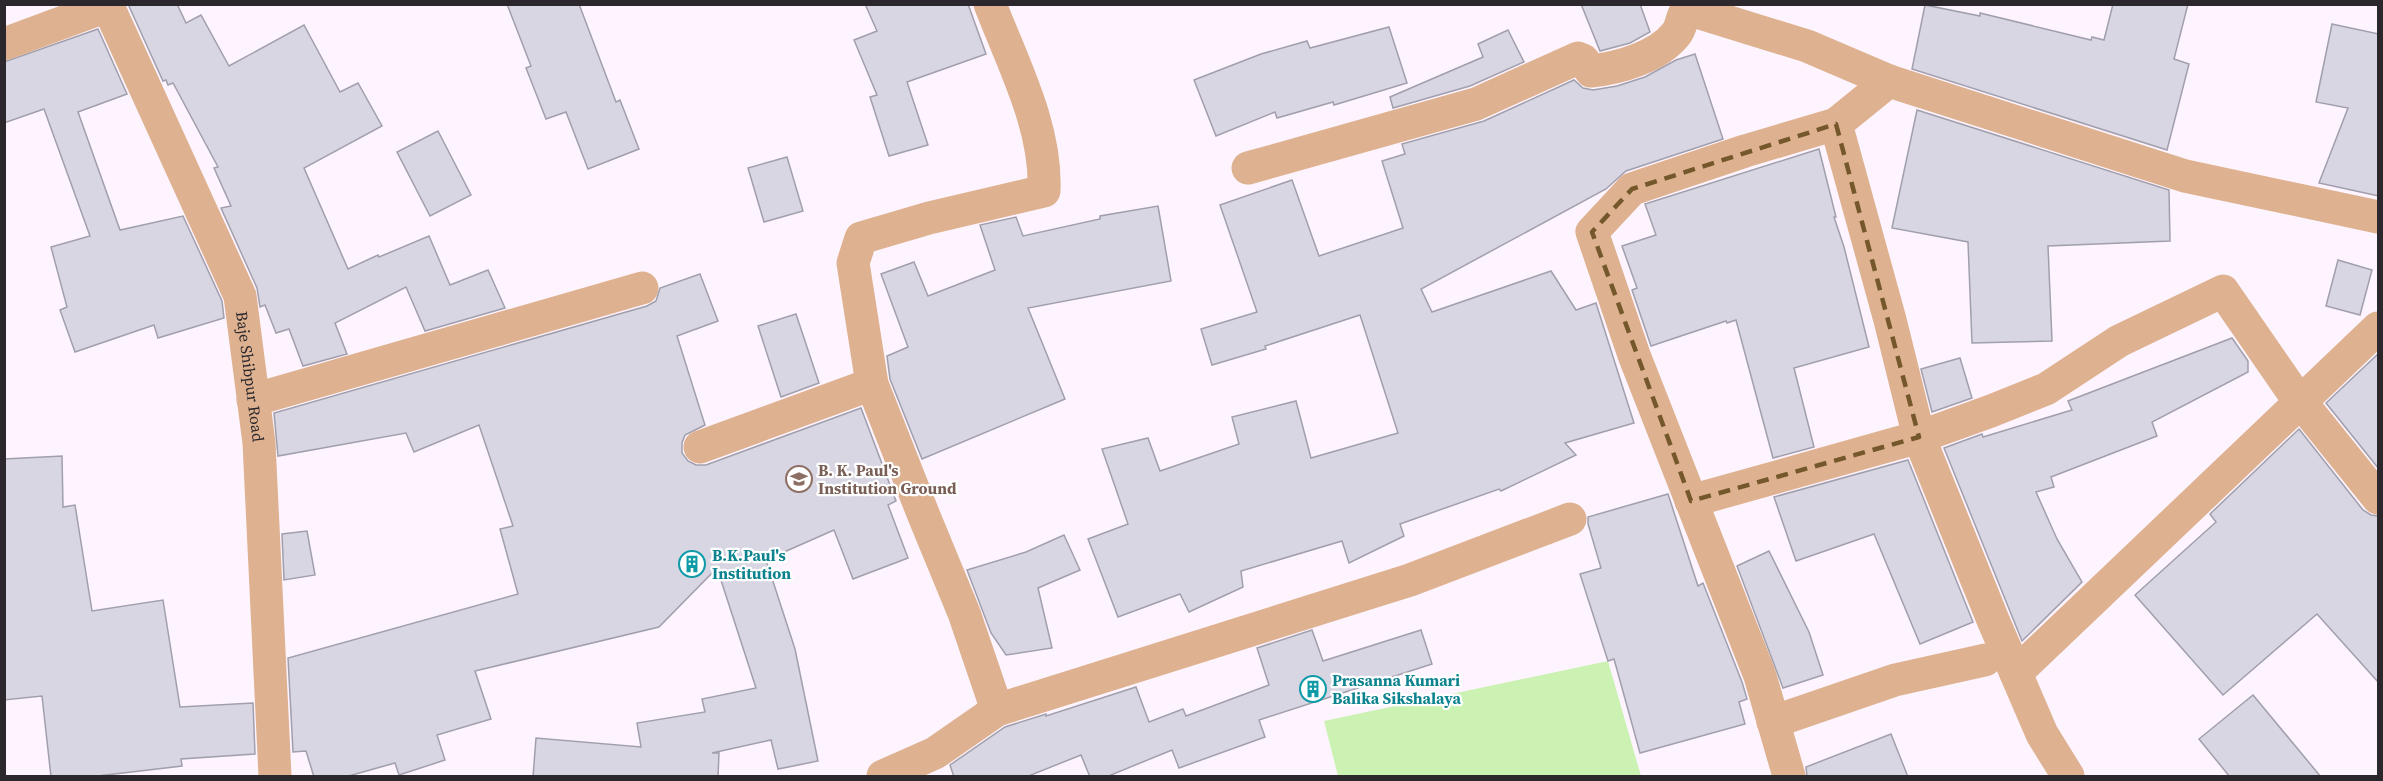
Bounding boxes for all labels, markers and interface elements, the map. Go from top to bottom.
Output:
street label: Baje Shibpur Road [231,310,270,443]
place label: B. K. Paul's Institution Ground [818,459,957,499]
school or university icon: B. K. Paul's Institution Ground [784,464,814,494]
place label: B.K.Paul's Institution [712,544,791,584]
building icon: B.K.Paul's Institution [677,549,707,579]
place label: Prasanna Kumari Balika Sikshalaya [1332,669,1461,709]
building icon: Prasanna Kumari Balika Sikshalaya [1298,674,1328,704]

